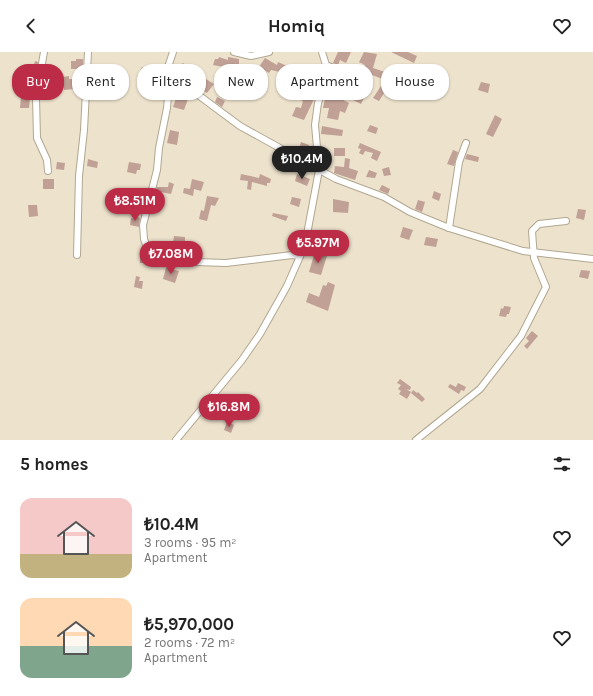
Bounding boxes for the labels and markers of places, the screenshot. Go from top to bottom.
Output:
pin: ₺10.4M [269,146,335,180]
pin: ₺8.51M [102,188,168,222]
pin: ₺5.97M [285,230,351,264]
pin: ₺7.08M [138,241,204,275]
pin: ₺16.8M [196,394,262,428]

